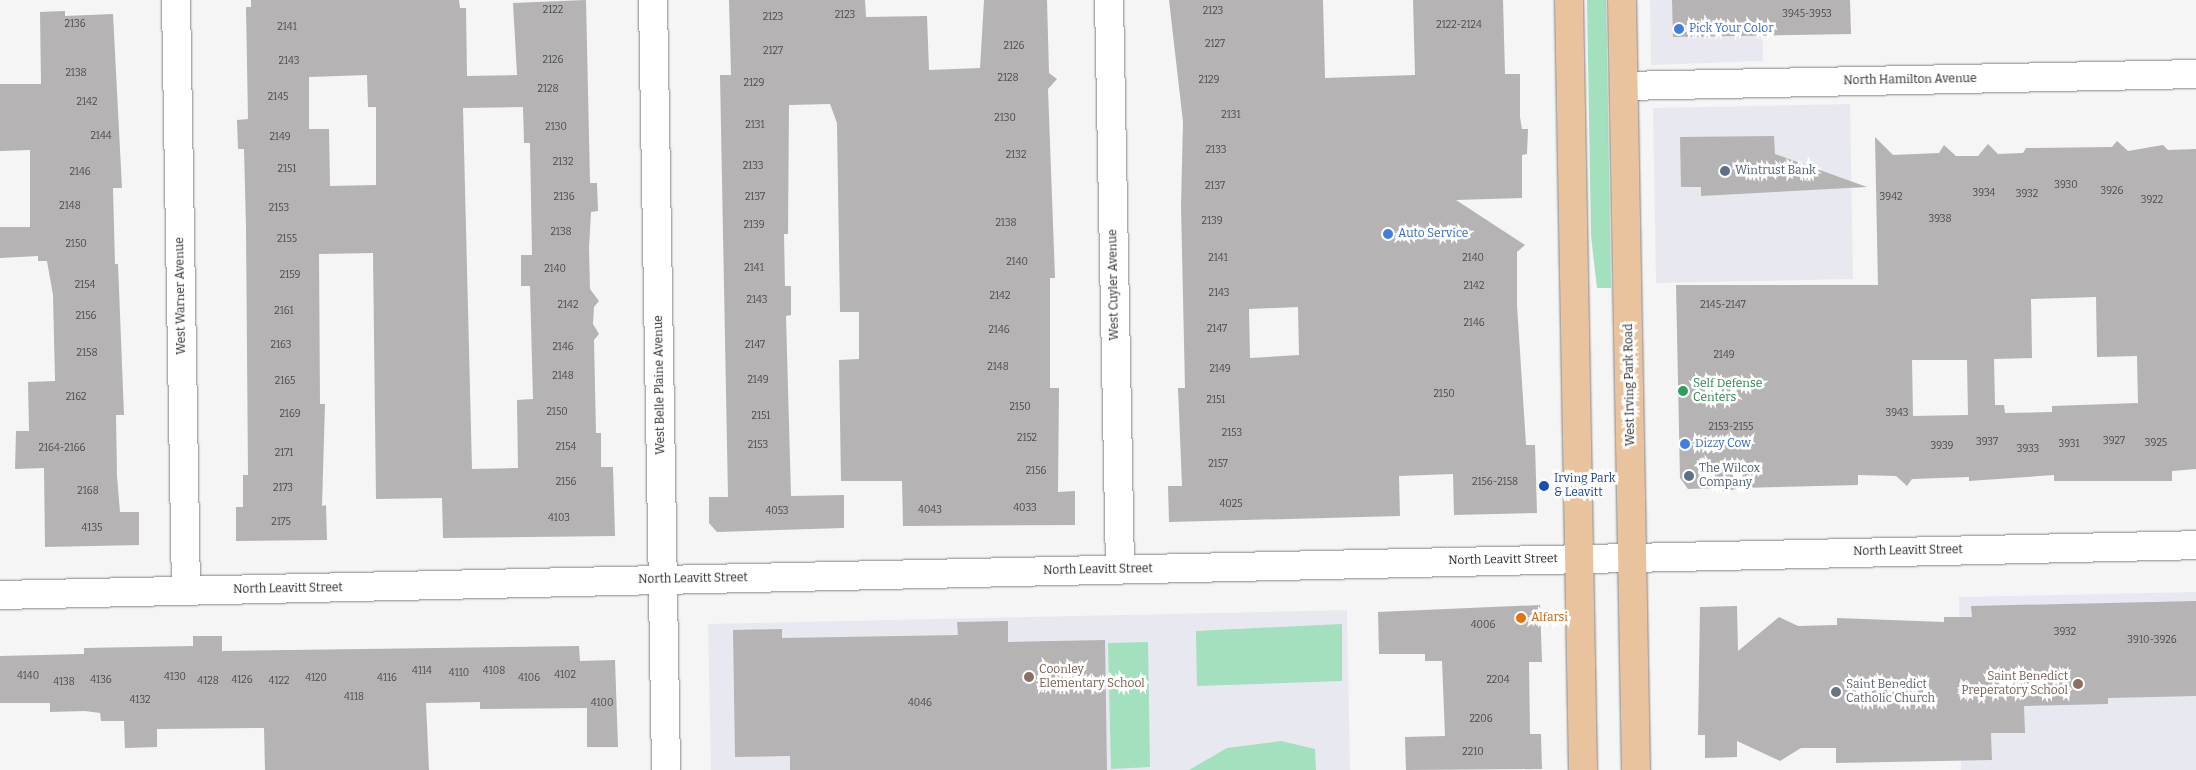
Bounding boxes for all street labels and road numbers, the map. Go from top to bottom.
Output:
street label: North Hamilton Avenue [1843,72,1977,88]
street label: West Cuyler Avenue [1106,229,1122,341]
street label: West Warner Avenue [173,237,189,355]
street label: West Belle Plaine Avenue [652,315,668,455]
street label: West Irving Park Road [1622,324,1638,446]
street label: North Leavitt Street [1853,543,1963,559]
street label: North Leavitt Street [1448,552,1558,568]
street label: North Leavitt Street [1043,562,1153,578]
street label: North Leavitt Street [638,571,748,587]
street label: North Leavitt Street [233,581,343,597]

